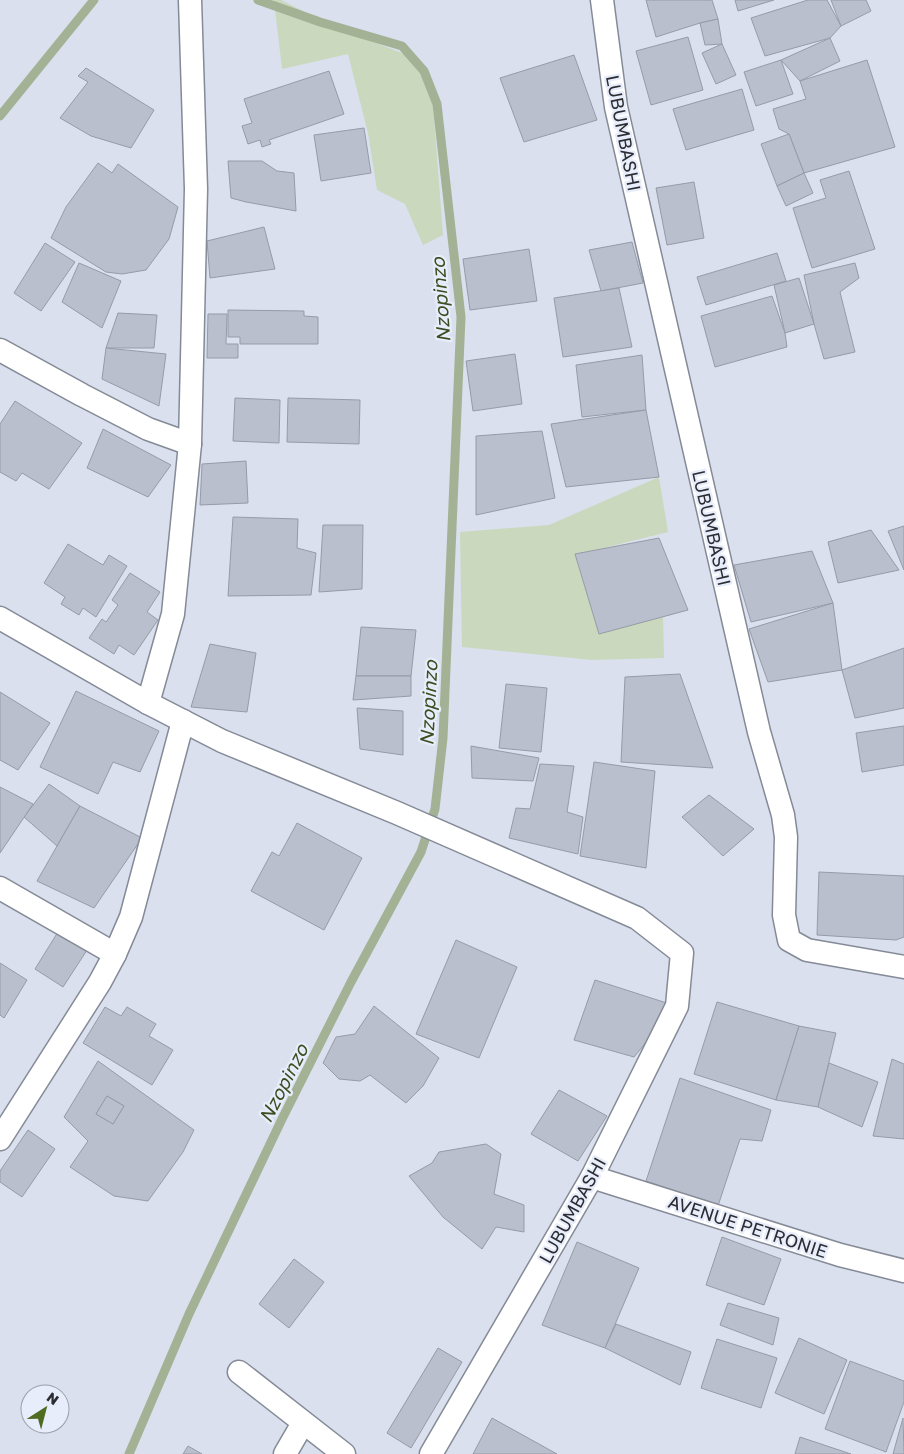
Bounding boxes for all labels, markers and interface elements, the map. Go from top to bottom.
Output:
street label: LUBUMBASHI [602,73,646,193]
water label: Nzopinzo [425,255,454,343]
street label: LUBUMBASHI [688,468,736,588]
water label: Nzopinzo [414,658,442,746]
water label: Nzopinzo [253,1038,313,1126]
street label: LUBUMBASHI [534,1153,610,1267]
street label: AVENUE PETRONIE [666,1190,830,1262]
north arrow [20,1384,70,1434]
text: N [44,1388,62,1408]

